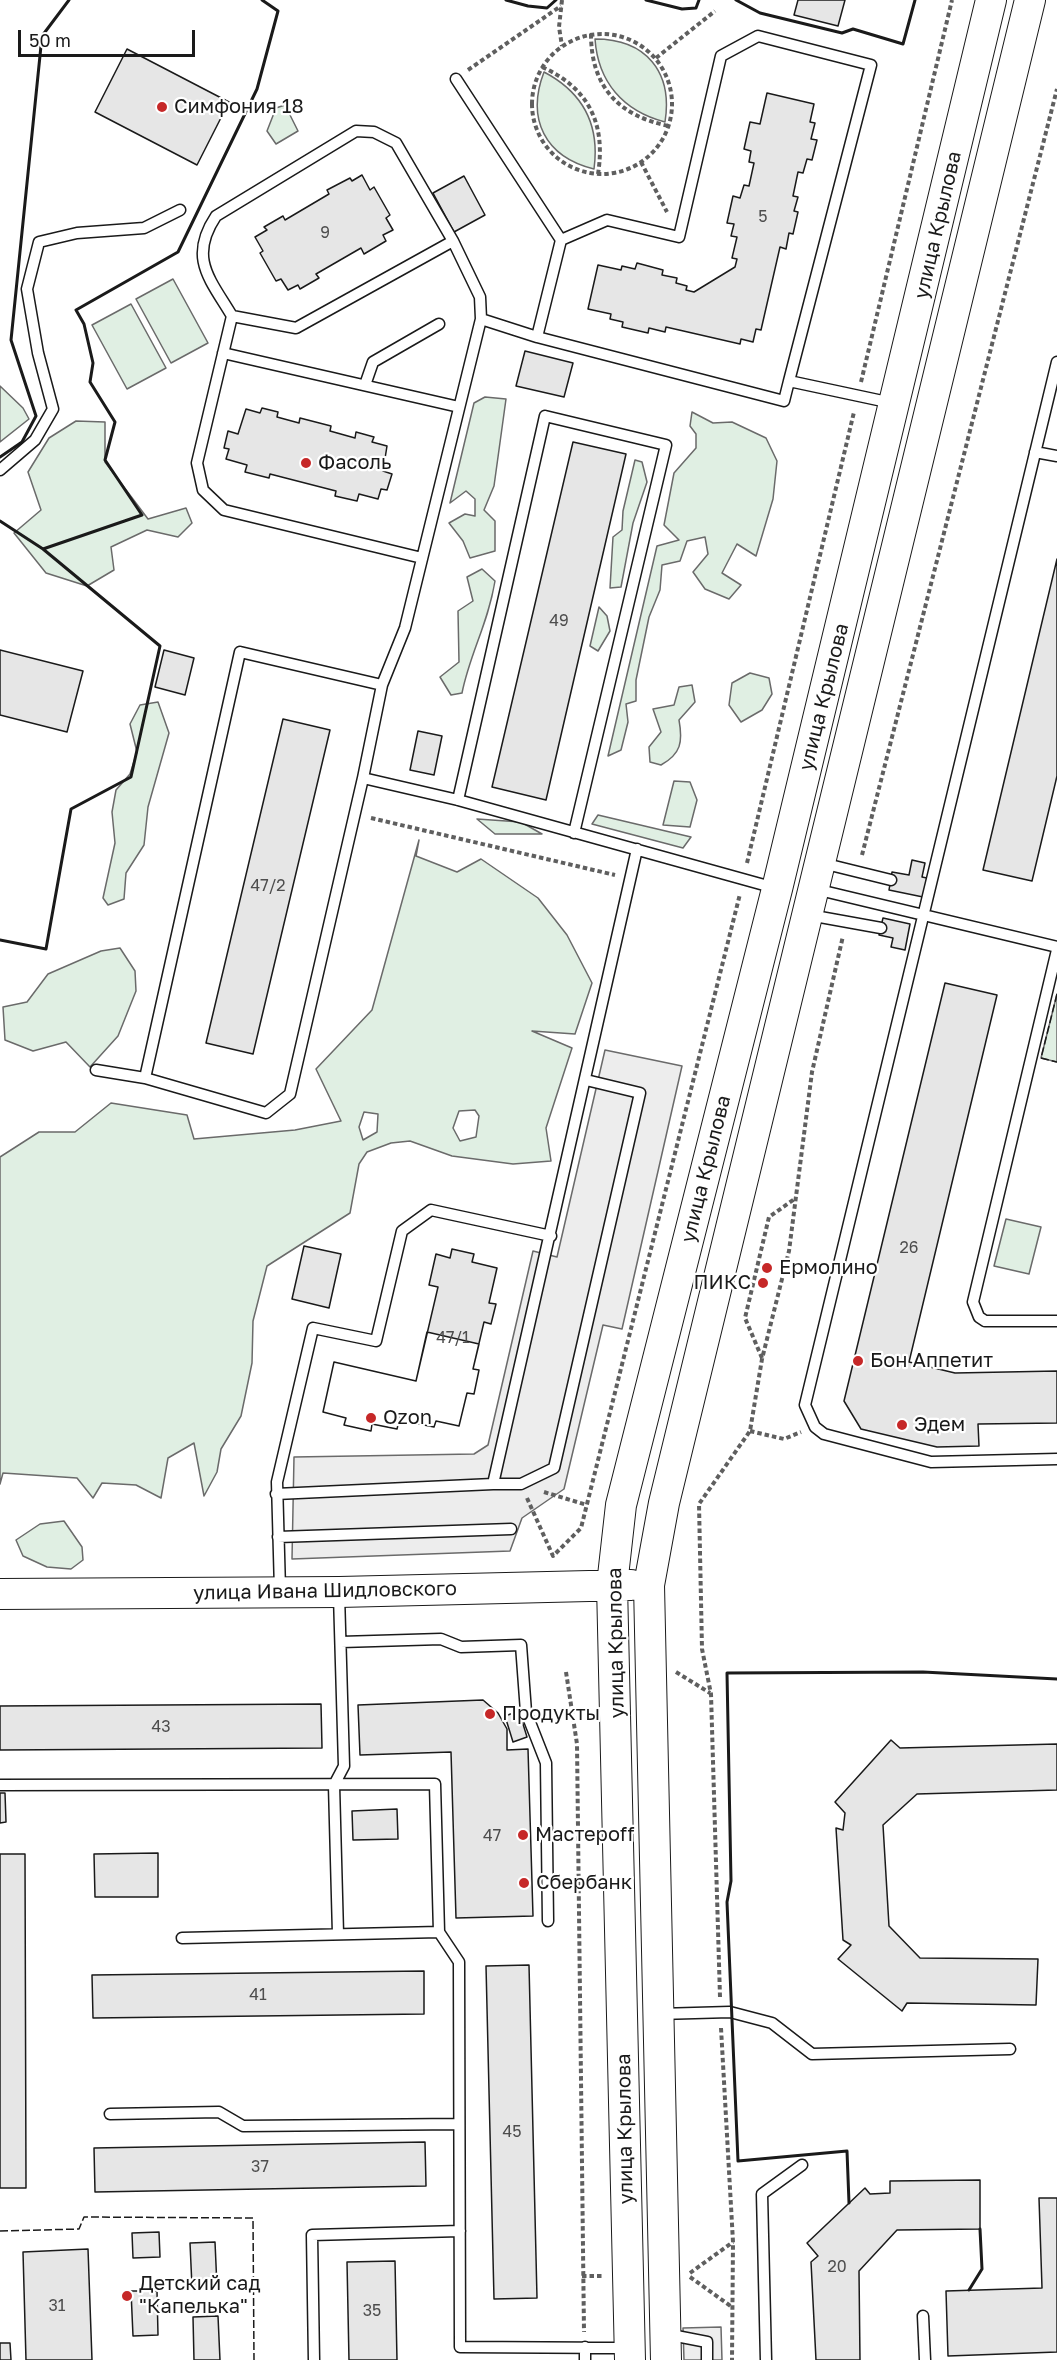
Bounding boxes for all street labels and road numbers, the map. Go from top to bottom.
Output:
street label: улица Крылова [909,149,967,301]
street label: улица Крылова [794,621,854,773]
street label: улица Крылова [676,1093,736,1245]
street label: улица Крылова [603,1567,629,1719]
street label: улица Ивана Шидловского [193,1577,457,1605]
street label: улица Крылова [612,2053,638,2205]

